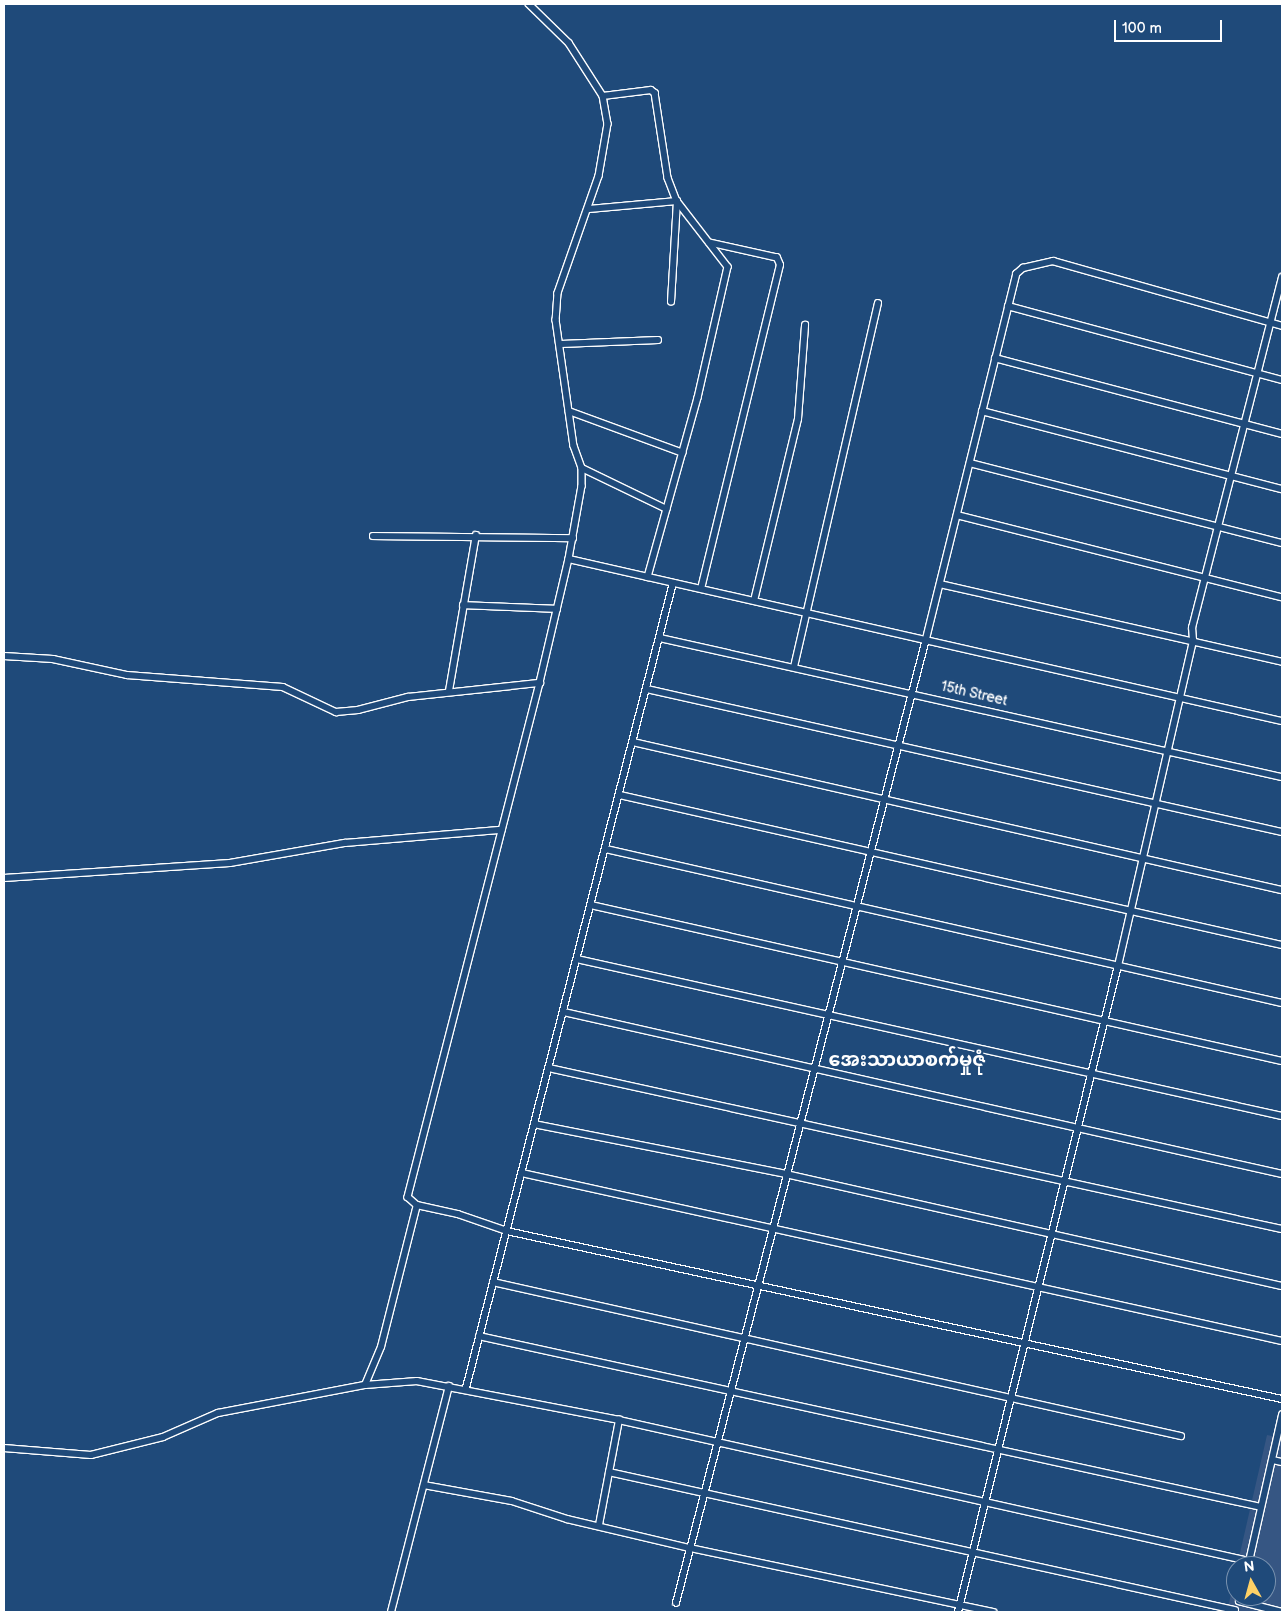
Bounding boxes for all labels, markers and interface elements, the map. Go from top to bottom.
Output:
scale bar [1116,10,1224,42]
text: 100 m [1122,19,1162,38]
street label: 15th Street [939,678,1009,710]
district label: အေးသာယာစက်မှုဇုံ [828,1050,986,1072]
north arrow [1226,1556,1276,1606]
text: N [1243,1558,1255,1576]

